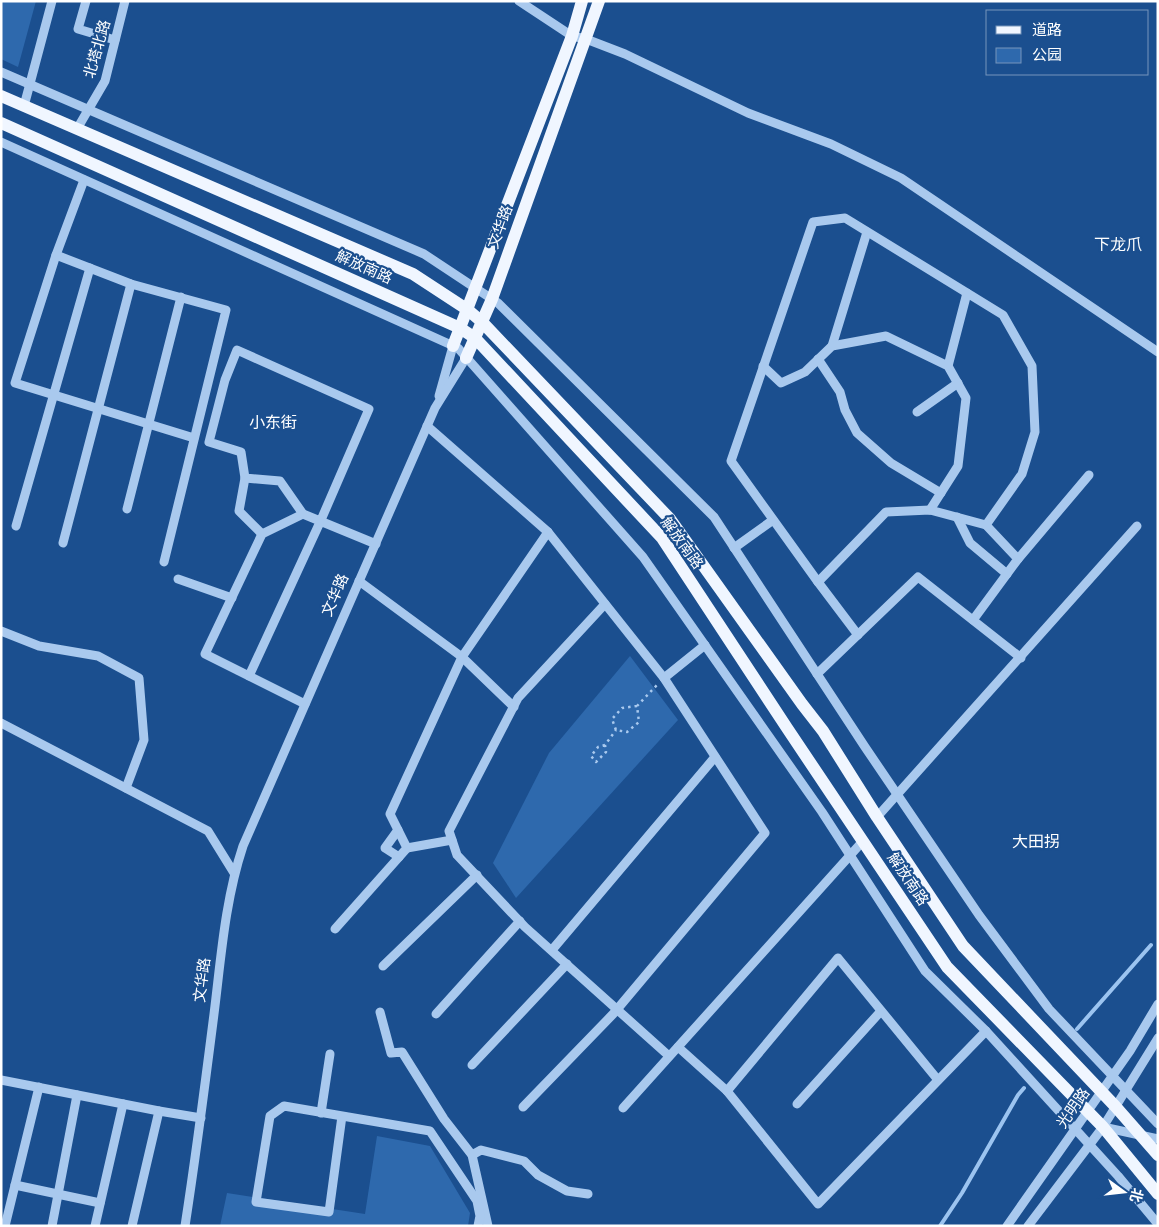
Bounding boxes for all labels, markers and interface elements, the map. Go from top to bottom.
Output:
legend [986,10,1149,75]
street label: 北塔北路 [80,18,114,80]
text: 道路 [1032,21,1062,39]
text: 公园 [1032,46,1062,64]
street label: 文华路 [484,203,516,251]
district label: 下龙爪 [1094,235,1142,254]
street label: 解放南路 [333,247,395,287]
district label: 小东街 [249,413,297,432]
street label: 解放南路 [657,513,707,573]
street label: 文华路 [318,571,352,619]
district label: 大田拐 [1012,832,1060,851]
street label: 解放南路 [884,849,932,909]
street label: 文华路 [190,957,214,1003]
street label: 光明路 [1053,1084,1093,1132]
north arrow [1099,1167,1149,1217]
text: 北 [1127,1187,1146,1204]

